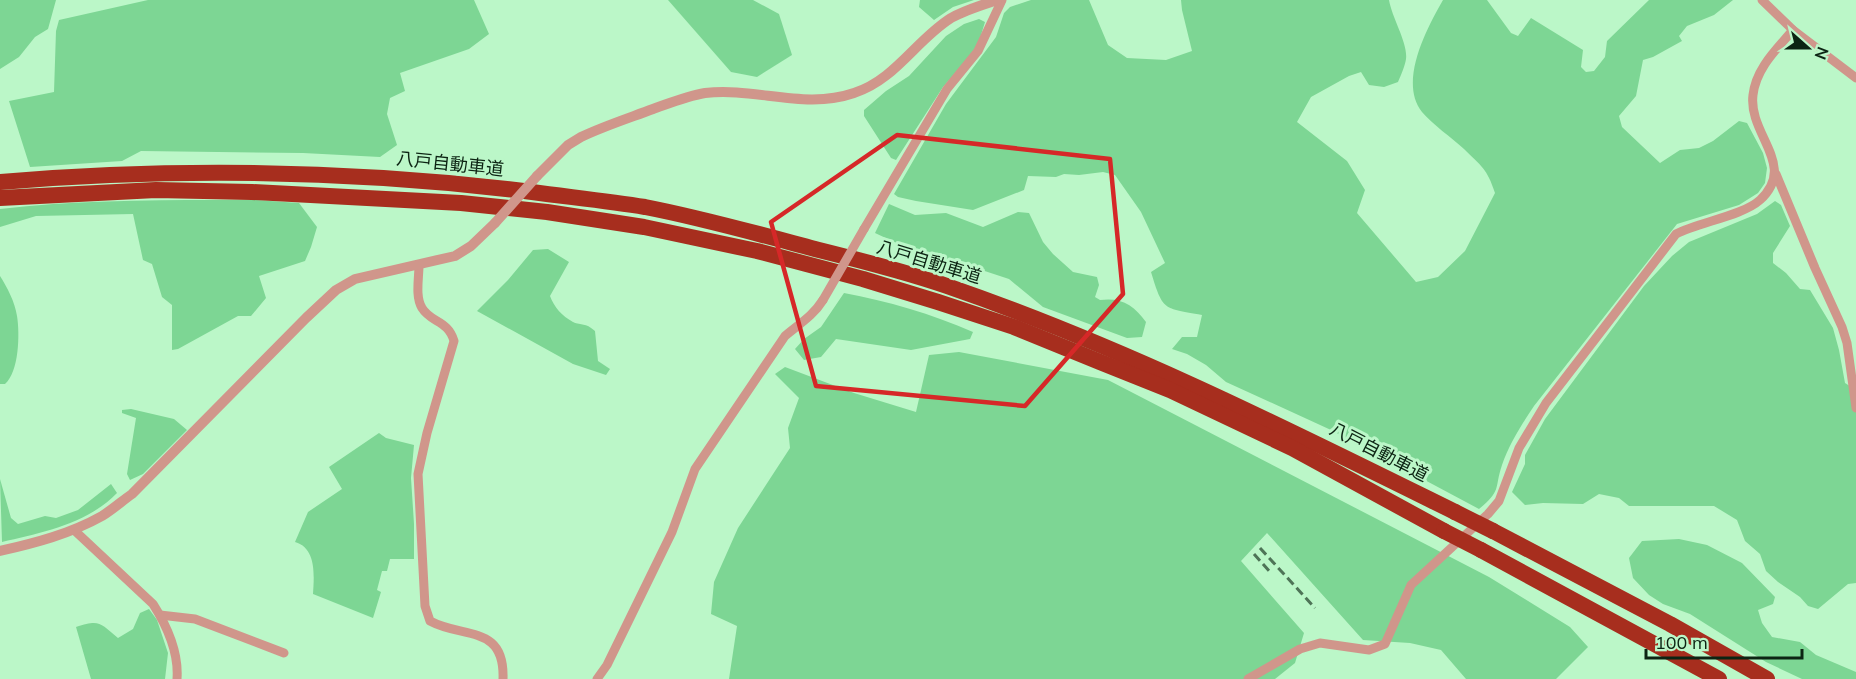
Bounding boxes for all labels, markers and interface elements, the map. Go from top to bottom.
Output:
north arrow [1778,18,1838,78]
text: N [1811,44,1834,63]
street label: 八戸自動車道 [395,146,505,181]
street label: 八戸自動車道 [874,235,984,288]
street label: 八戸自動車道 [1326,417,1433,486]
scale bar [1646,622,1802,660]
text: 100 m [1655,631,1708,654]

